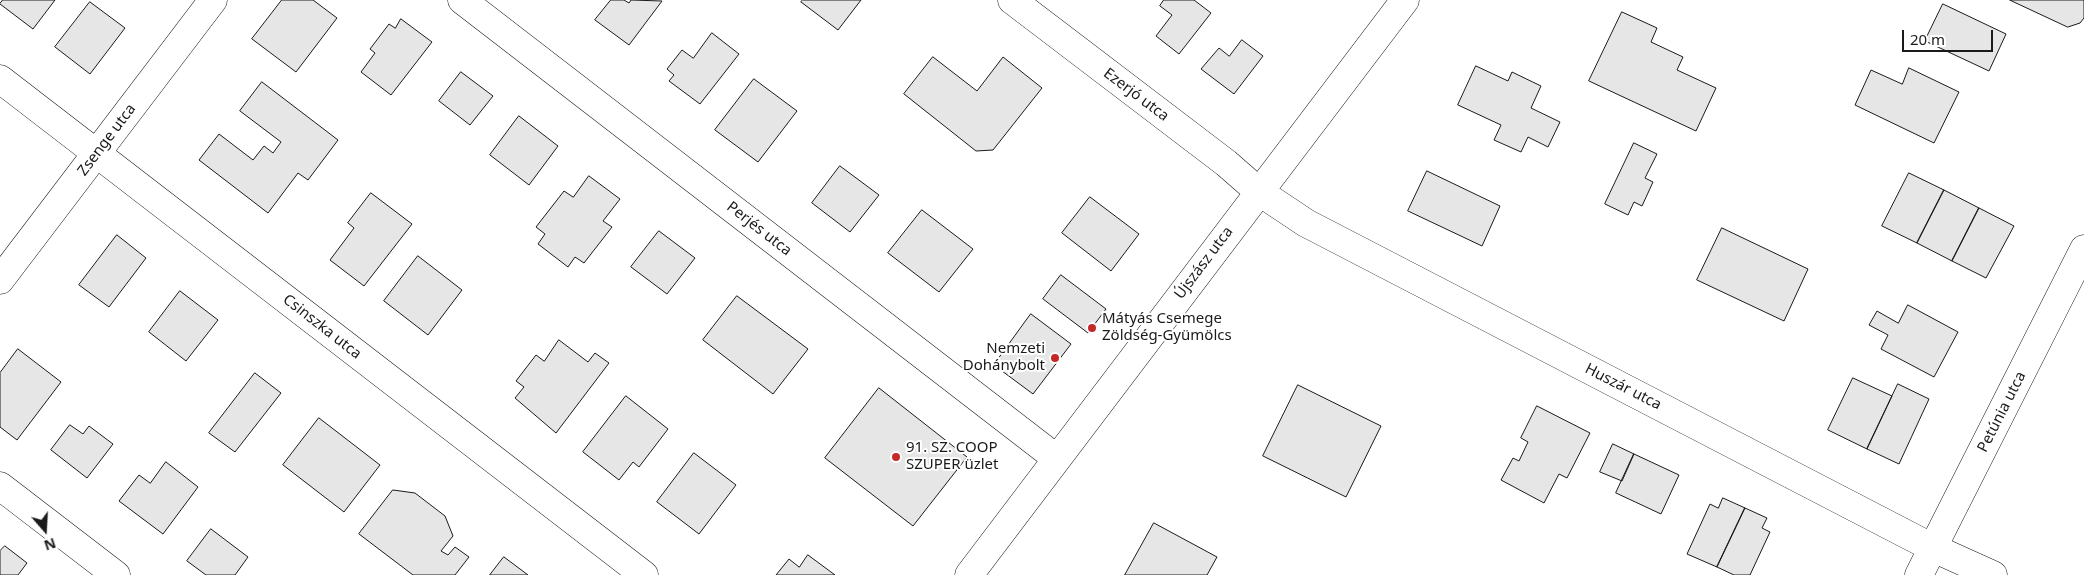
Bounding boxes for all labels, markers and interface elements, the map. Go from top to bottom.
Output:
scale bar [1904,20,1995,52]
text: 20 m [1910,29,1945,49]
street label: Ezerjó utca [1100,65,1172,125]
street label: Zsenge utca [74,100,140,180]
street label: Perjés utca [723,198,795,260]
street label: Újszász utca [1171,223,1237,303]
street label: Csinszka utca [279,291,365,363]
place label: Mátyás Csemege Zöldség-Gyümölcs [1102,310,1232,345]
marker: Mátyás Csemege Zöldség-Gyümölcs [1086,322,1098,334]
place label: Nemzeti Dohánybolt [963,340,1045,375]
marker: Nemzeti Dohánybolt [1049,352,1061,364]
street label: Huszár utca [1582,360,1664,414]
street label: Petúnia utca [1974,369,2030,455]
place label: 91. SZ. COOP SZUPER üzlet [906,439,998,474]
marker: 91. SZ. COOP SZUPER üzlet [890,451,902,463]
north arrow [20,505,70,555]
text: N [42,534,59,555]

